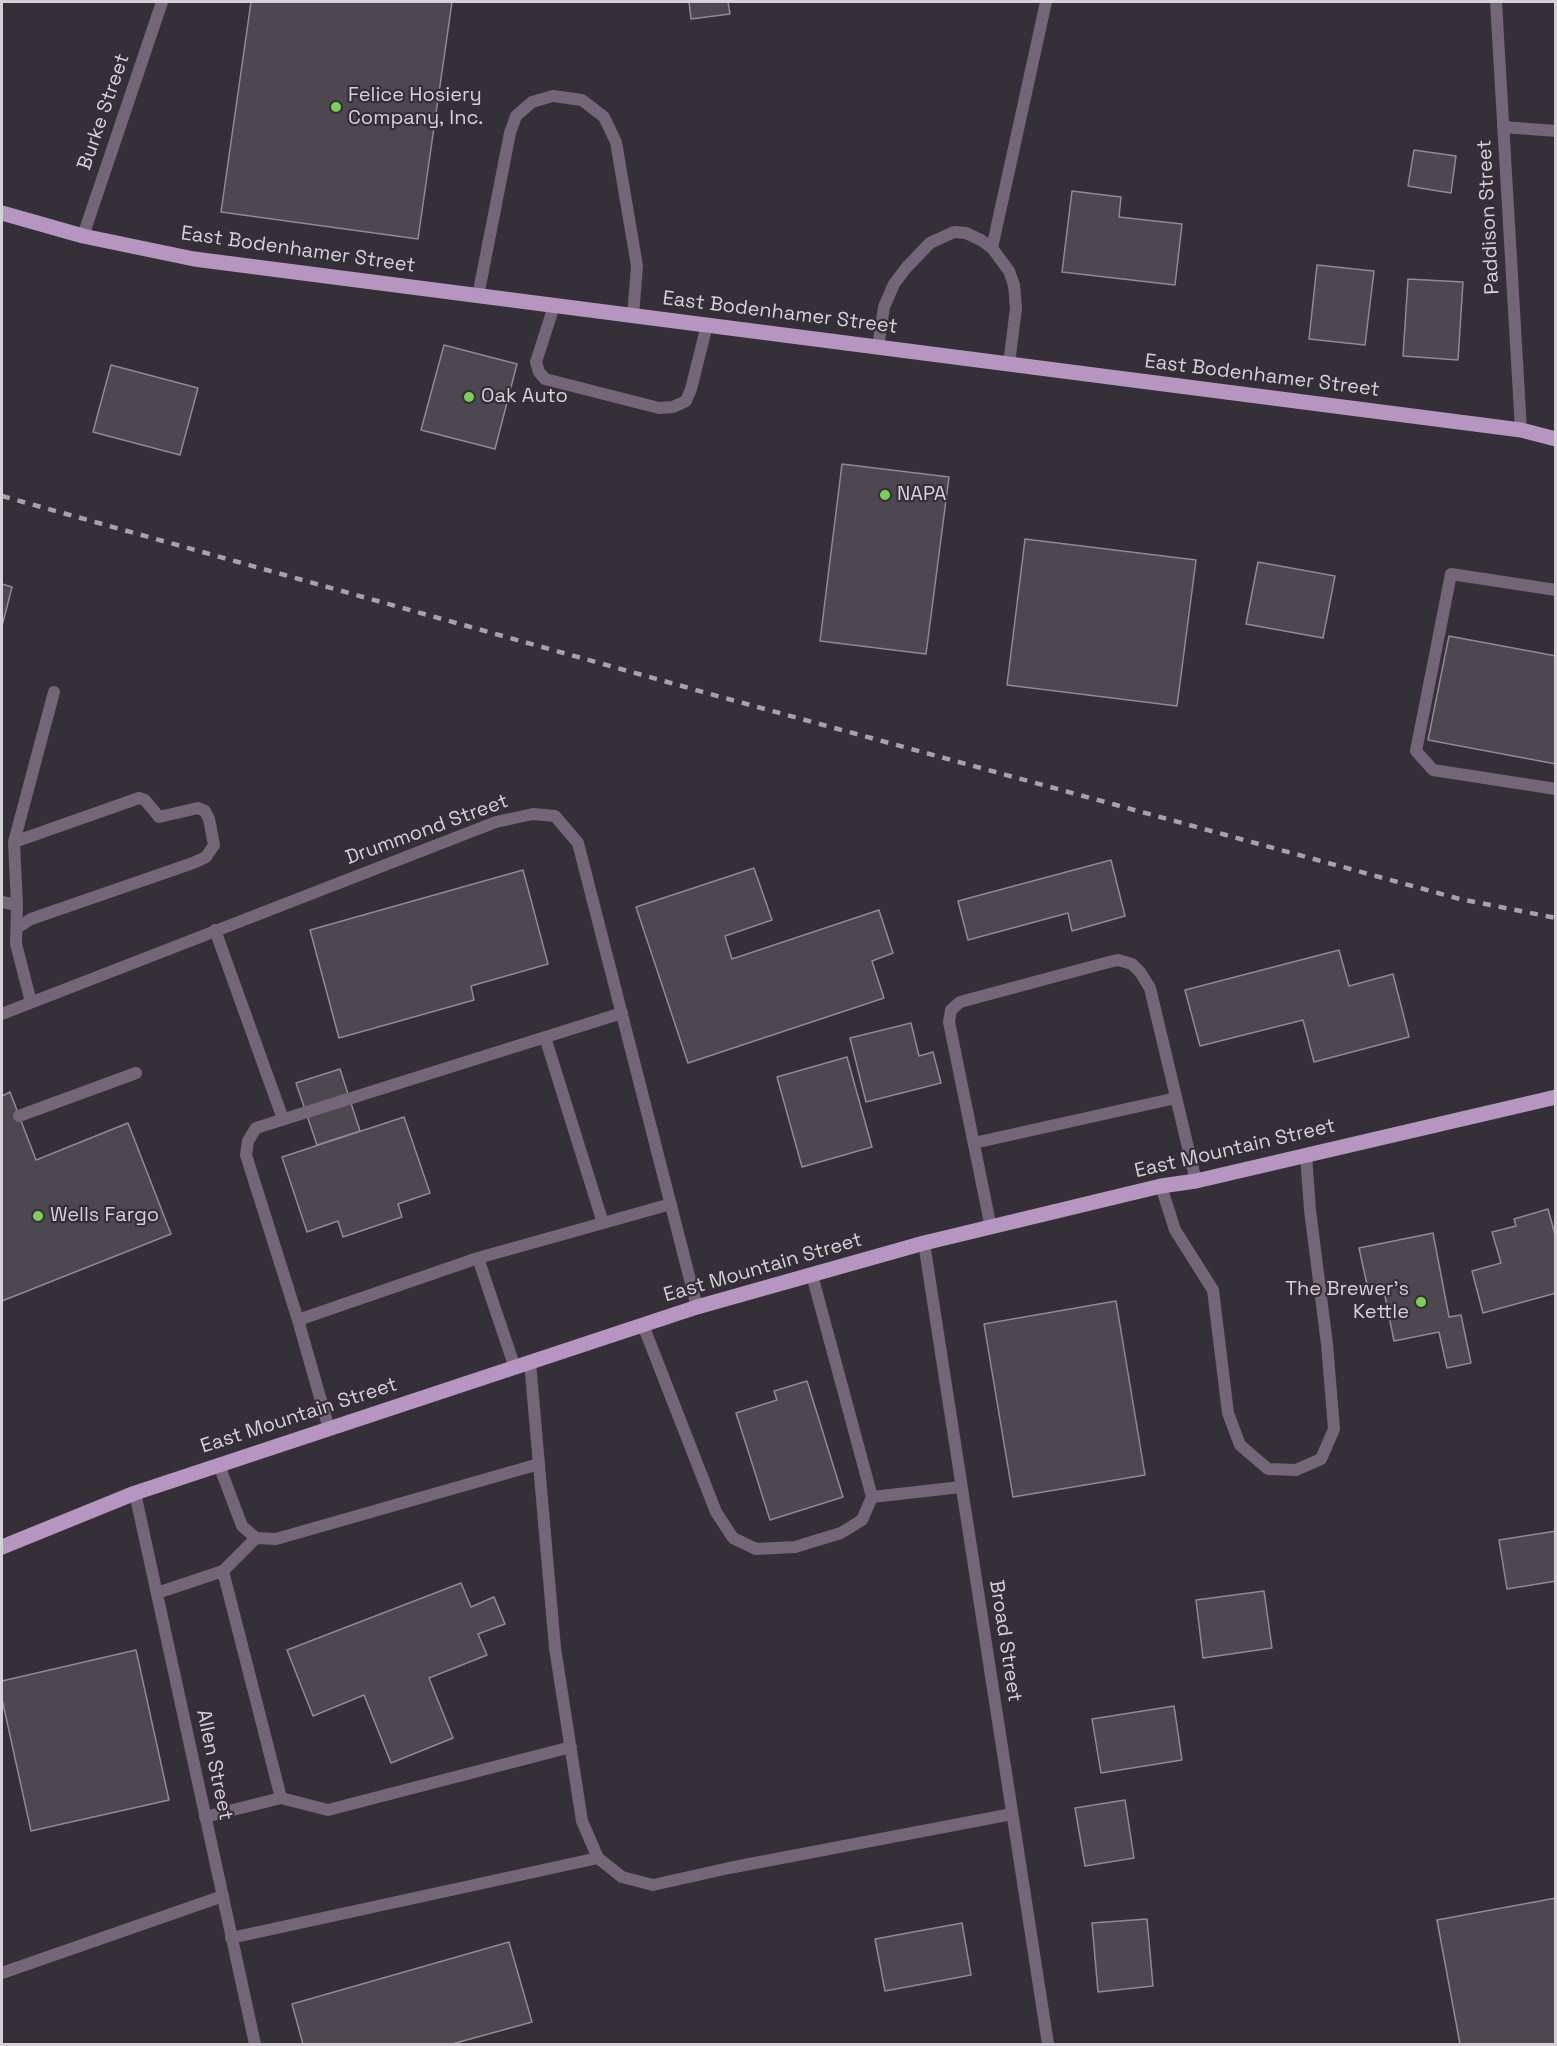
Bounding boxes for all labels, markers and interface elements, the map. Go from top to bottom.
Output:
street label: Burke Street [73,51,135,173]
place label: Felice Hosiery Company, Inc. [348,84,483,131]
marker: Felice Hosiery Company, Inc. [329,100,343,114]
street label: Paddison Street [1473,139,1505,295]
street label: East Bodenhamer Street [179,222,417,278]
street label: East Bodenhamer Street [661,287,899,339]
street label: East Bodenhamer Street [1143,350,1381,402]
place label: Oak Auto [481,385,568,409]
marker: Oak Auto [462,390,476,404]
place label: NAPA [897,483,946,507]
marker: NAPA [878,488,892,502]
street label: Drummond Street [342,789,512,871]
street label: East Mountain Street [1132,1114,1338,1184]
place label: Wells Fargo [50,1204,159,1228]
marker: Wells Fargo [31,1209,45,1223]
street label: East Mountain Street [661,1228,865,1308]
place label: The Brewer's Kettle [1285,1278,1409,1325]
marker: The Brewer's Kettle [1414,1295,1428,1309]
street label: East Mountain Street [198,1373,400,1459]
street label: Broad Street [984,1578,1026,1704]
street label: Allen Street [191,1707,237,1823]

